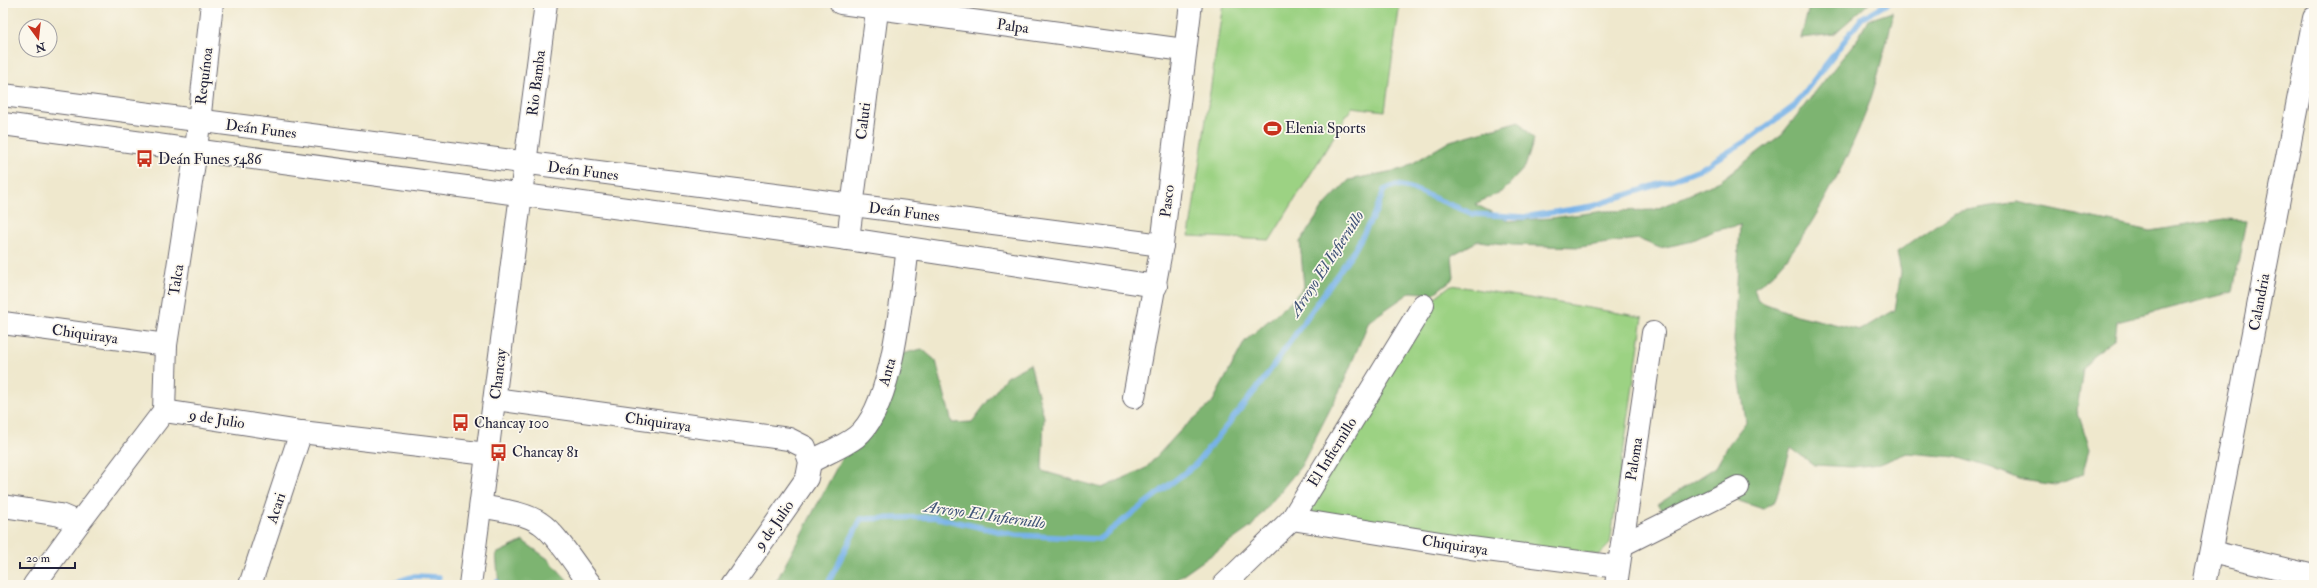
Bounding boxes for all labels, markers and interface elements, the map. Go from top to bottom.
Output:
street label: Palpa [996,15,1031,39]
north arrow [18,18,58,58]
text: N [33,39,48,55]
street label: Requínoa [192,46,218,106]
street label: Rio Bamba [523,48,550,117]
street label: Caluti [852,101,875,141]
street label: Deán Funes [224,116,298,143]
sports icon: Elenia Sports [1262,118,1282,138]
place label: Elenia Sports [1285,119,1366,139]
bus stop icon: Deán Funes 5486 [135,149,155,169]
place label: Deán Funes 5486 [158,150,263,169]
street label: Deán Funes [546,158,620,185]
street label: Pasco [1156,184,1179,219]
street label: Deán Funes [867,199,941,226]
water label: Arroyo El Infiernillo [1284,207,1369,322]
street label: Talca [165,262,188,297]
street label: Calandria [2245,271,2275,332]
street label: Chiquiraya [51,320,120,349]
street label: Chancay [486,347,511,401]
street label: Anta [874,355,901,389]
street label: 9 de Julio [187,406,246,434]
street label: Chiquiraya [624,408,693,437]
bus stop icon: Chancay 100 [451,413,471,433]
place label: Chancay 100 [474,414,549,433]
street label: El Infiernillo [1304,414,1361,490]
street label: Paloma [1622,435,1647,482]
bus stop icon: Chancay 81 [489,442,509,462]
place label: Chancay 81 [512,443,579,462]
street label: Acari [262,490,290,527]
water label: Arroyo El Infiernillo [921,496,1047,533]
street label: 9 de Julio [750,497,799,555]
street label: Chiquiraya [1421,531,1490,560]
scale bar [20,544,75,570]
text: 20 m [26,551,51,566]

